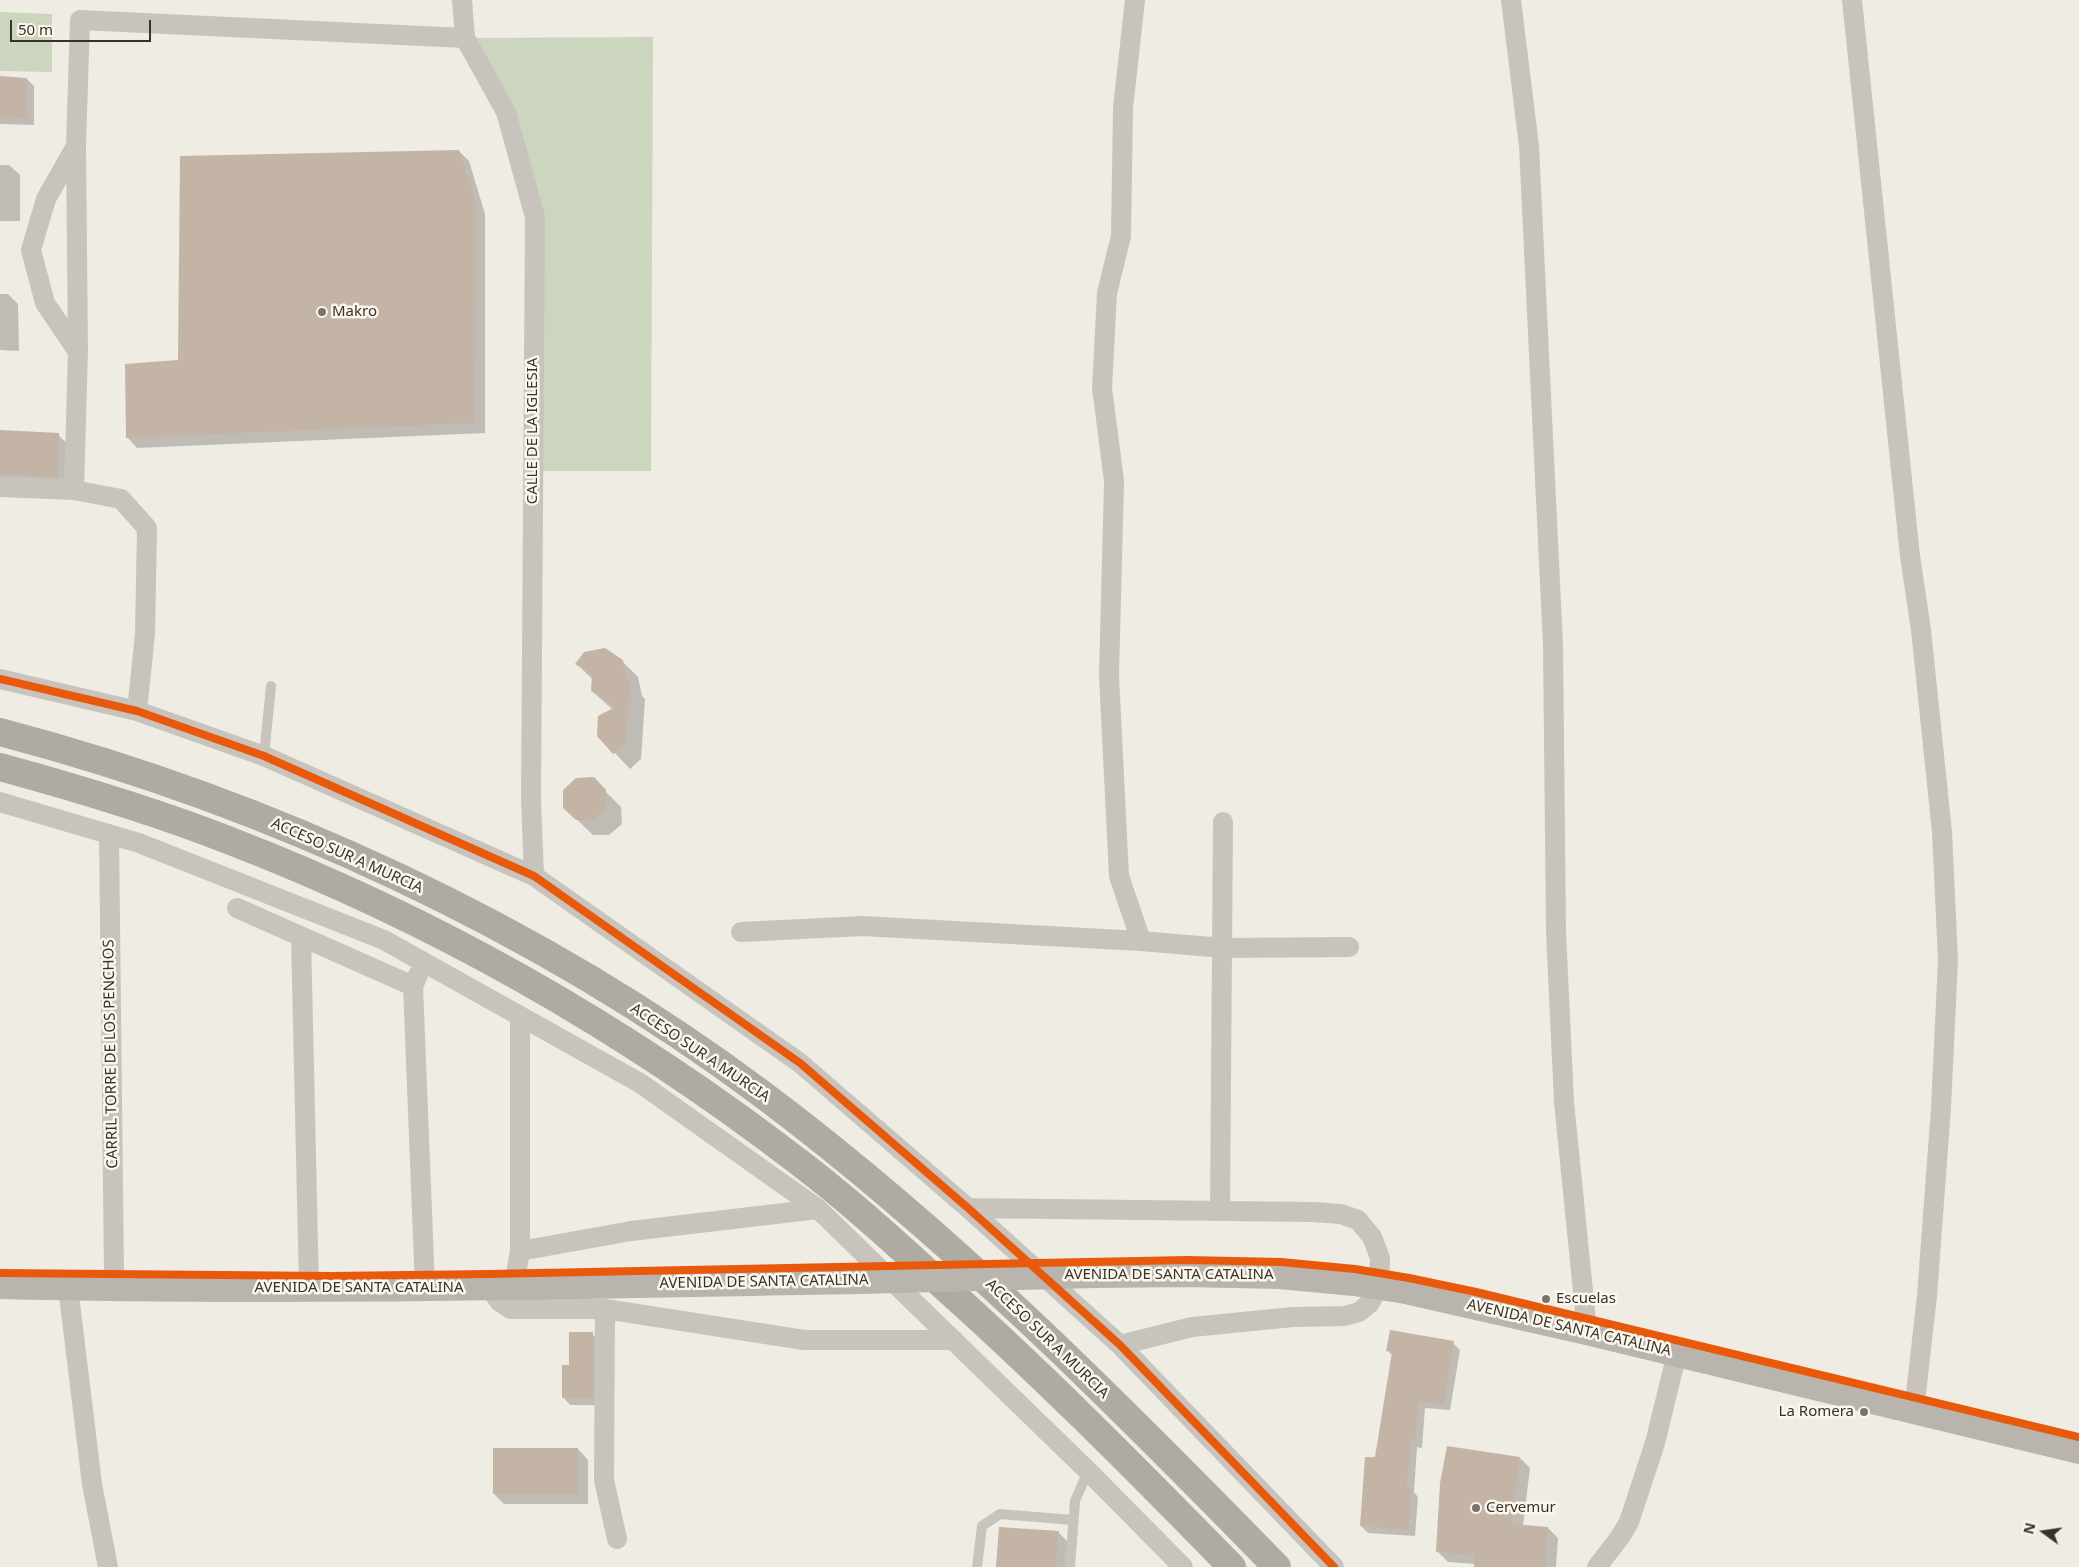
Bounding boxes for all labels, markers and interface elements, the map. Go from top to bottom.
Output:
scale bar [12,10,154,42]
text: 50 m [18,19,53,39]
place label: Makro [332,303,377,321]
marker: Makro [316,306,328,318]
street label: CALLE DE LA IGLESIA [524,358,542,504]
street label: ACCESO SUR A MURCIA [268,814,426,898]
street label: CARRIL TORRE DE LOS PENCHOS [100,939,122,1169]
street label: ACCESO SUR A MURCIA [627,1000,773,1106]
street label: AVENIDA DE SANTA CATALINA [1065,1266,1273,1284]
street label: AVENIDA DE SANTA CATALINA [659,1271,869,1293]
street label: ACCESO SUR A MURCIA [982,1276,1112,1402]
street label: AVENIDA DE SANTA CATALINA [255,1279,463,1297]
place label: Escuelas [1556,1290,1616,1308]
marker: Escuelas [1540,1293,1552,1305]
street label: AVENIDA DE SANTA CATALINA [1465,1296,1673,1360]
place label: La Romera [1779,1403,1854,1421]
marker: La Romera [1858,1406,1870,1418]
place label: Cervemur [1486,1499,1556,1517]
marker: Cervemur [1470,1502,1482,1514]
north arrow [2019,1507,2069,1557]
text: N [2018,1520,2040,1536]

